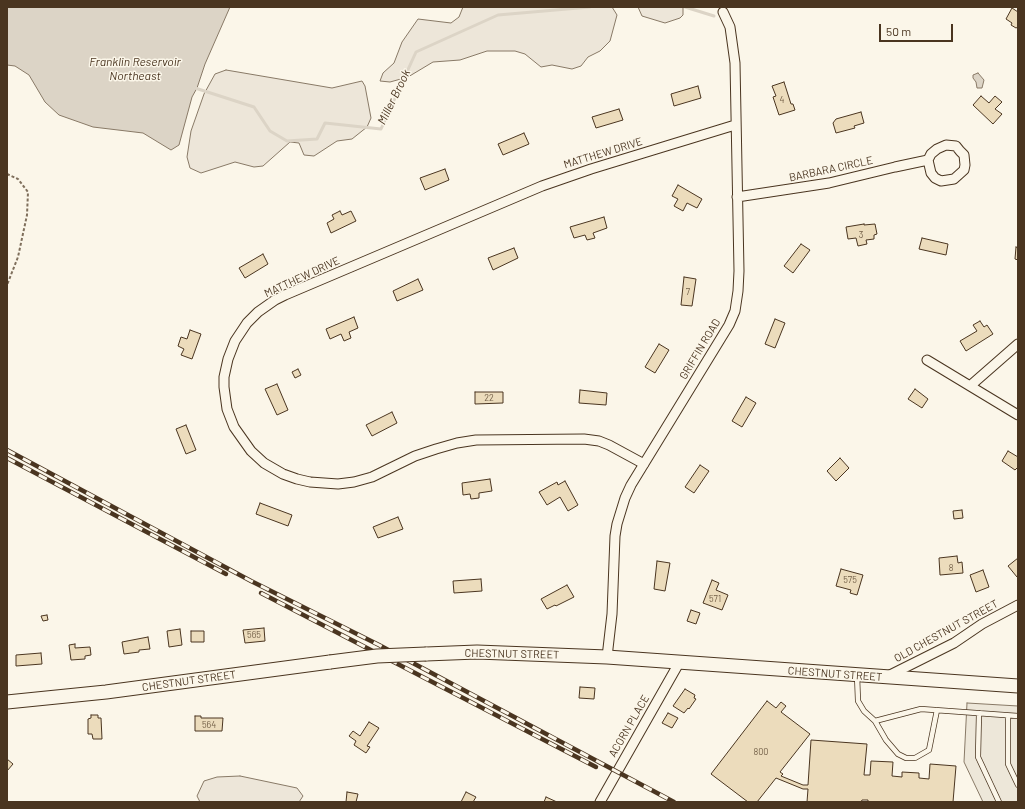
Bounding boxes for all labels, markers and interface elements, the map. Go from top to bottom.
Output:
scale bar [881,16,955,42]
text: 50 m [886,24,911,38]
water label: Franklin Reservoir Northeast [89,55,181,83]
water label: Miller Brook [375,67,413,127]
house number: 4 [780,95,784,105]
street label: MATTHEW DRIVE [562,135,644,171]
street label: BARBARA CIRCLE [788,154,874,184]
house number: 3 [859,230,863,240]
street label: MATTHEW DRIVE [262,254,342,300]
house number: 7 [686,287,690,297]
street label: GRIFFIN ROAD [677,316,723,382]
house number: 22 [484,393,494,403]
house number: 8 [949,563,953,573]
house number: 575 [843,575,857,585]
house number: 571 [709,594,721,604]
street label: OLD CHESTNUT STREET [892,597,1000,665]
house number: 565 [247,630,261,640]
street label: CHESTNUT STREET [465,647,559,661]
street label: CHESTNUT STREET [787,664,883,684]
street label: CHESTNUT STREET [141,668,237,694]
street label: ACORN PLACE [606,693,652,759]
house number: 564 [202,720,216,730]
house number: 800 [754,747,768,757]

